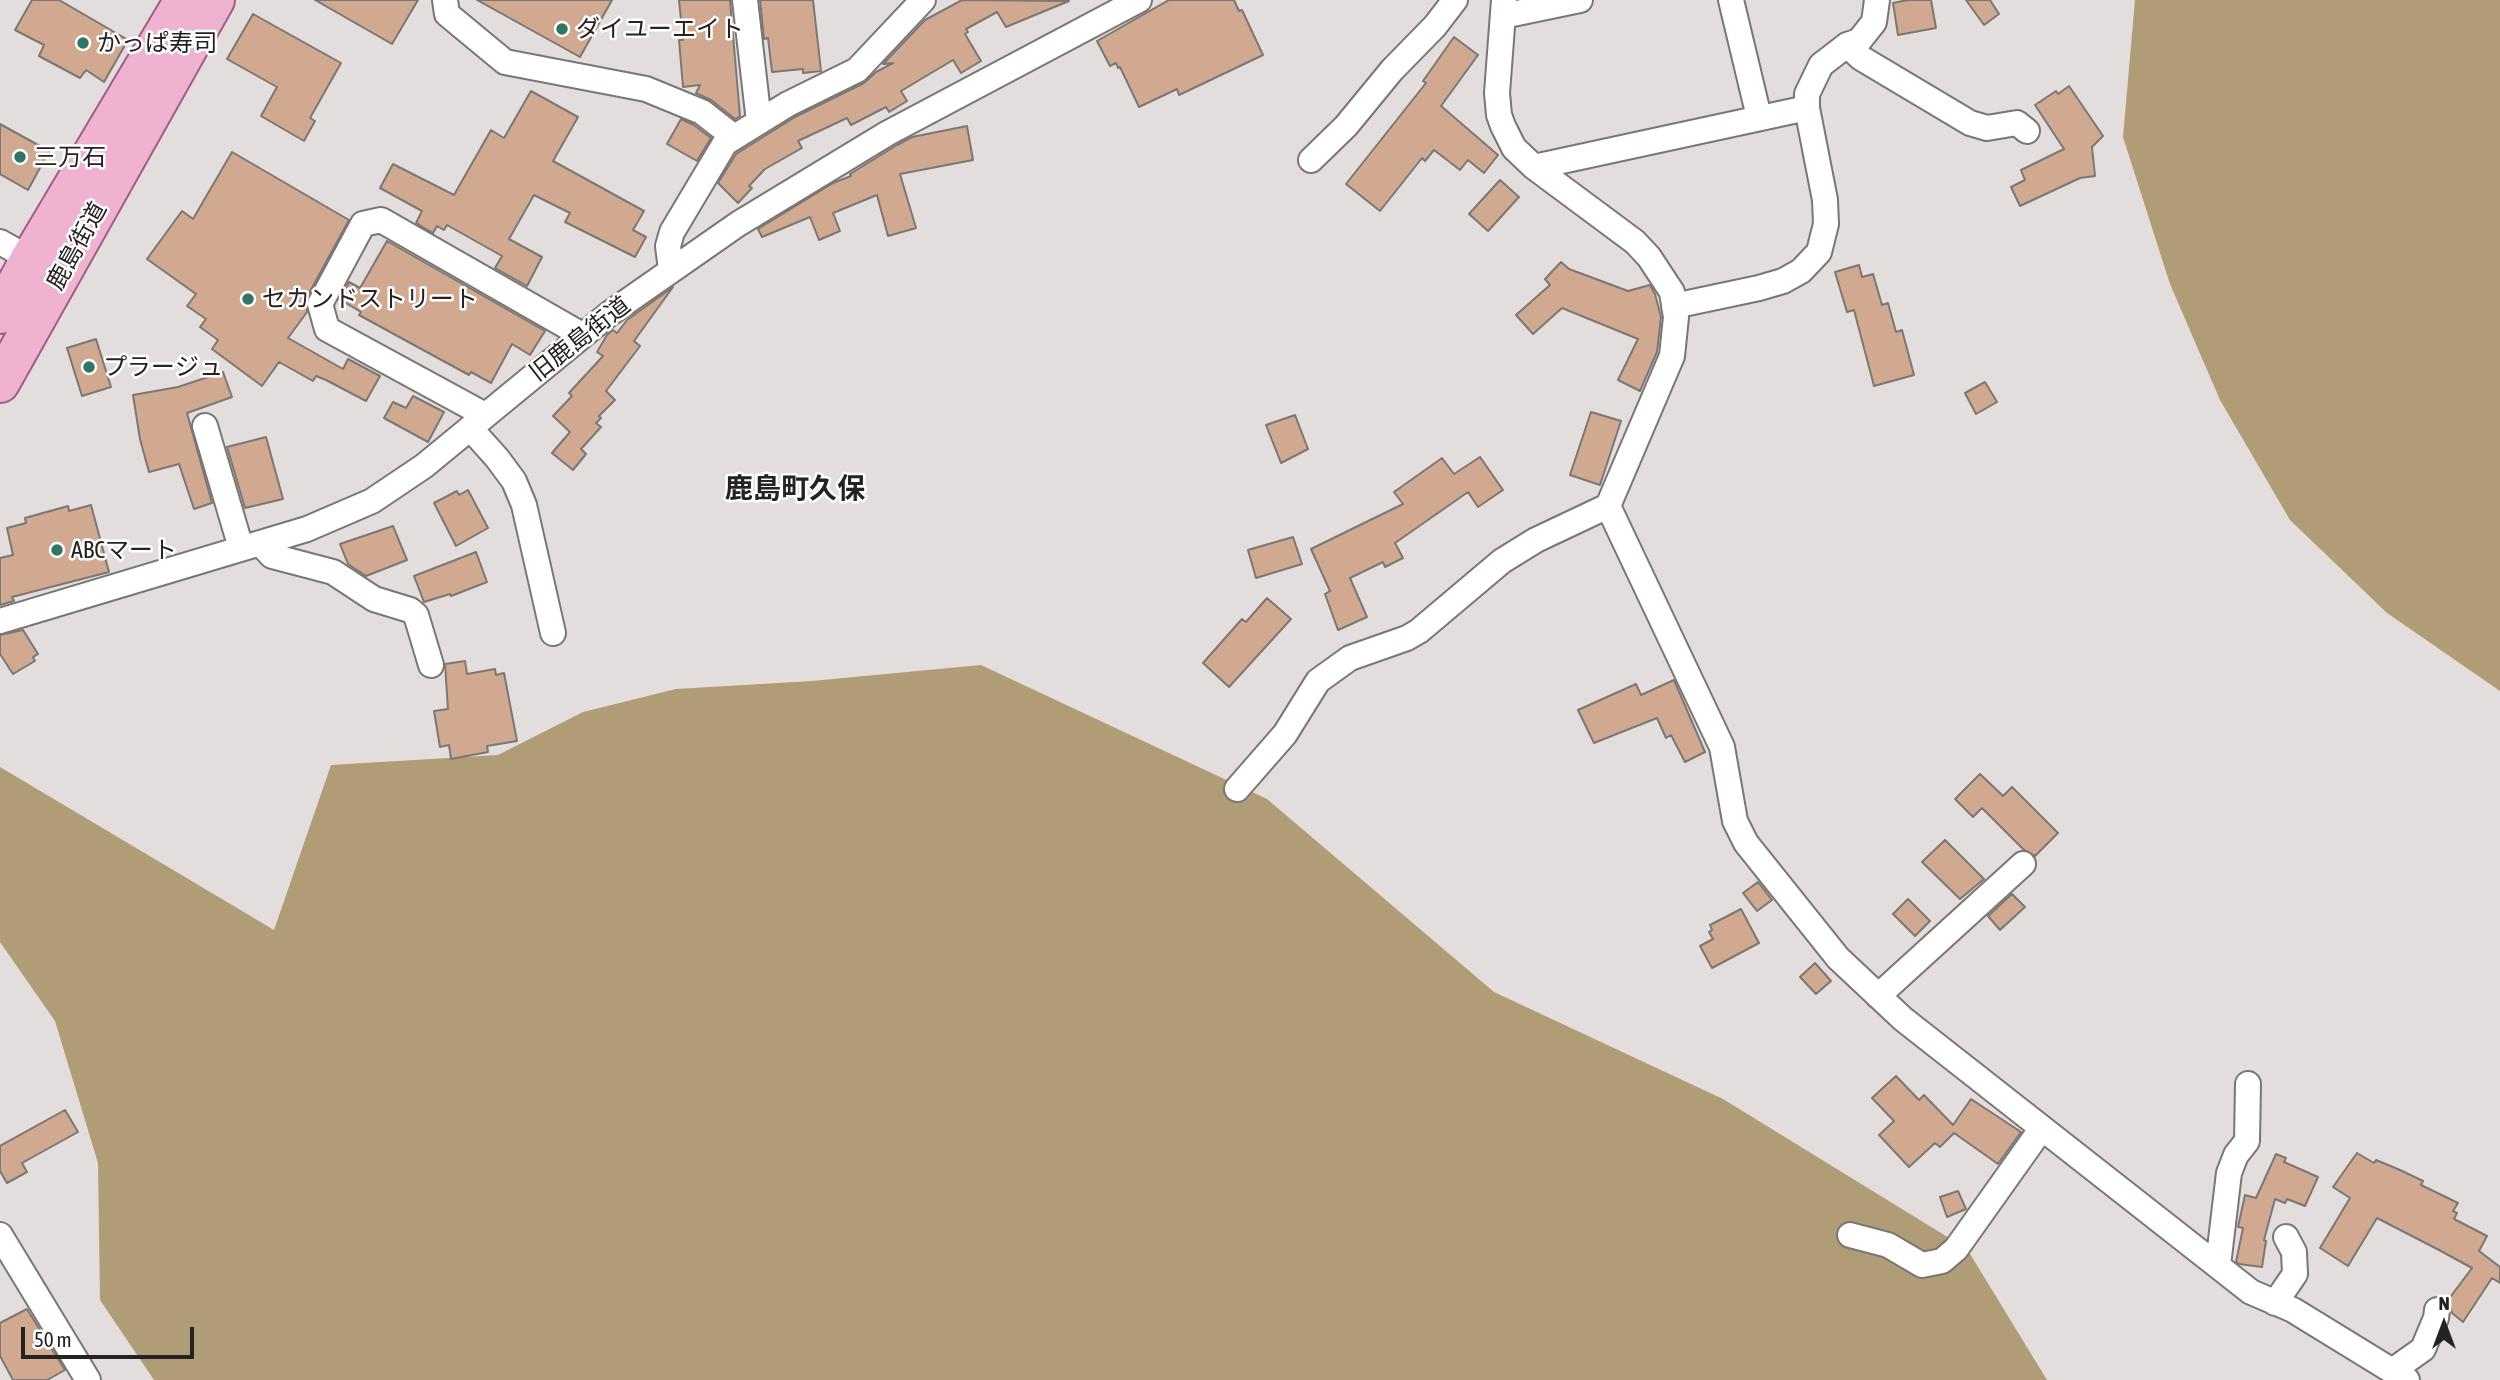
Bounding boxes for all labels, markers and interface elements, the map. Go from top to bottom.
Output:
place label: ダイユーエイト [576,15,744,43]
marker: ダイユーエイト [554,21,570,37]
place label: かっぱ寿司 [97,29,217,57]
marker: かっぱ寿司 [75,35,91,51]
place label: 三万石 [34,143,106,171]
marker: 三万石 [12,149,28,165]
street label: 鹿島街道 [41,197,113,295]
place label: セカンドストリート [262,285,478,313]
marker: セカンドストリート [240,291,256,307]
street label: 旧鹿島街道 [524,291,636,387]
place label: プラージュ [103,353,223,381]
marker: プラージュ [81,359,97,375]
district label: 鹿島町久保 [725,472,865,506]
place label: ABCマート [71,536,177,564]
marker: ABCマート [49,542,65,558]
north arrow [2409,1289,2479,1359]
text: N [2438,1292,2450,1314]
scale bar [24,1314,198,1358]
text: 50 m [34,1327,72,1351]

